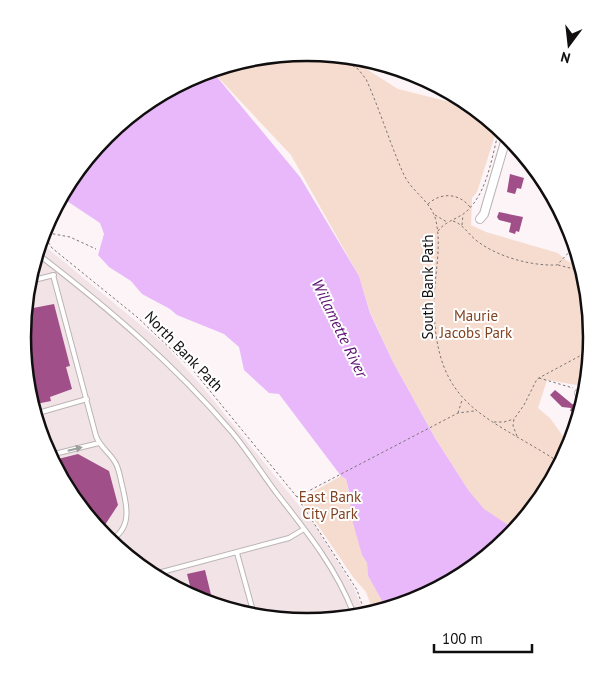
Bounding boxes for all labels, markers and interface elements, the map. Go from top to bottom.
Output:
north arrow [544,20,594,70]
text: N [559,48,572,67]
street label: South Bank Path [418,234,437,340]
water label: Willamette River [308,276,373,382]
park label: Maurie Jacobs Park [439,306,513,342]
street label: North Bank Path [141,307,227,395]
one-way arrow [67,445,82,453]
park label: East Bank City Park [299,487,362,523]
scale bar [434,622,532,654]
text: 100 m [442,629,483,648]

